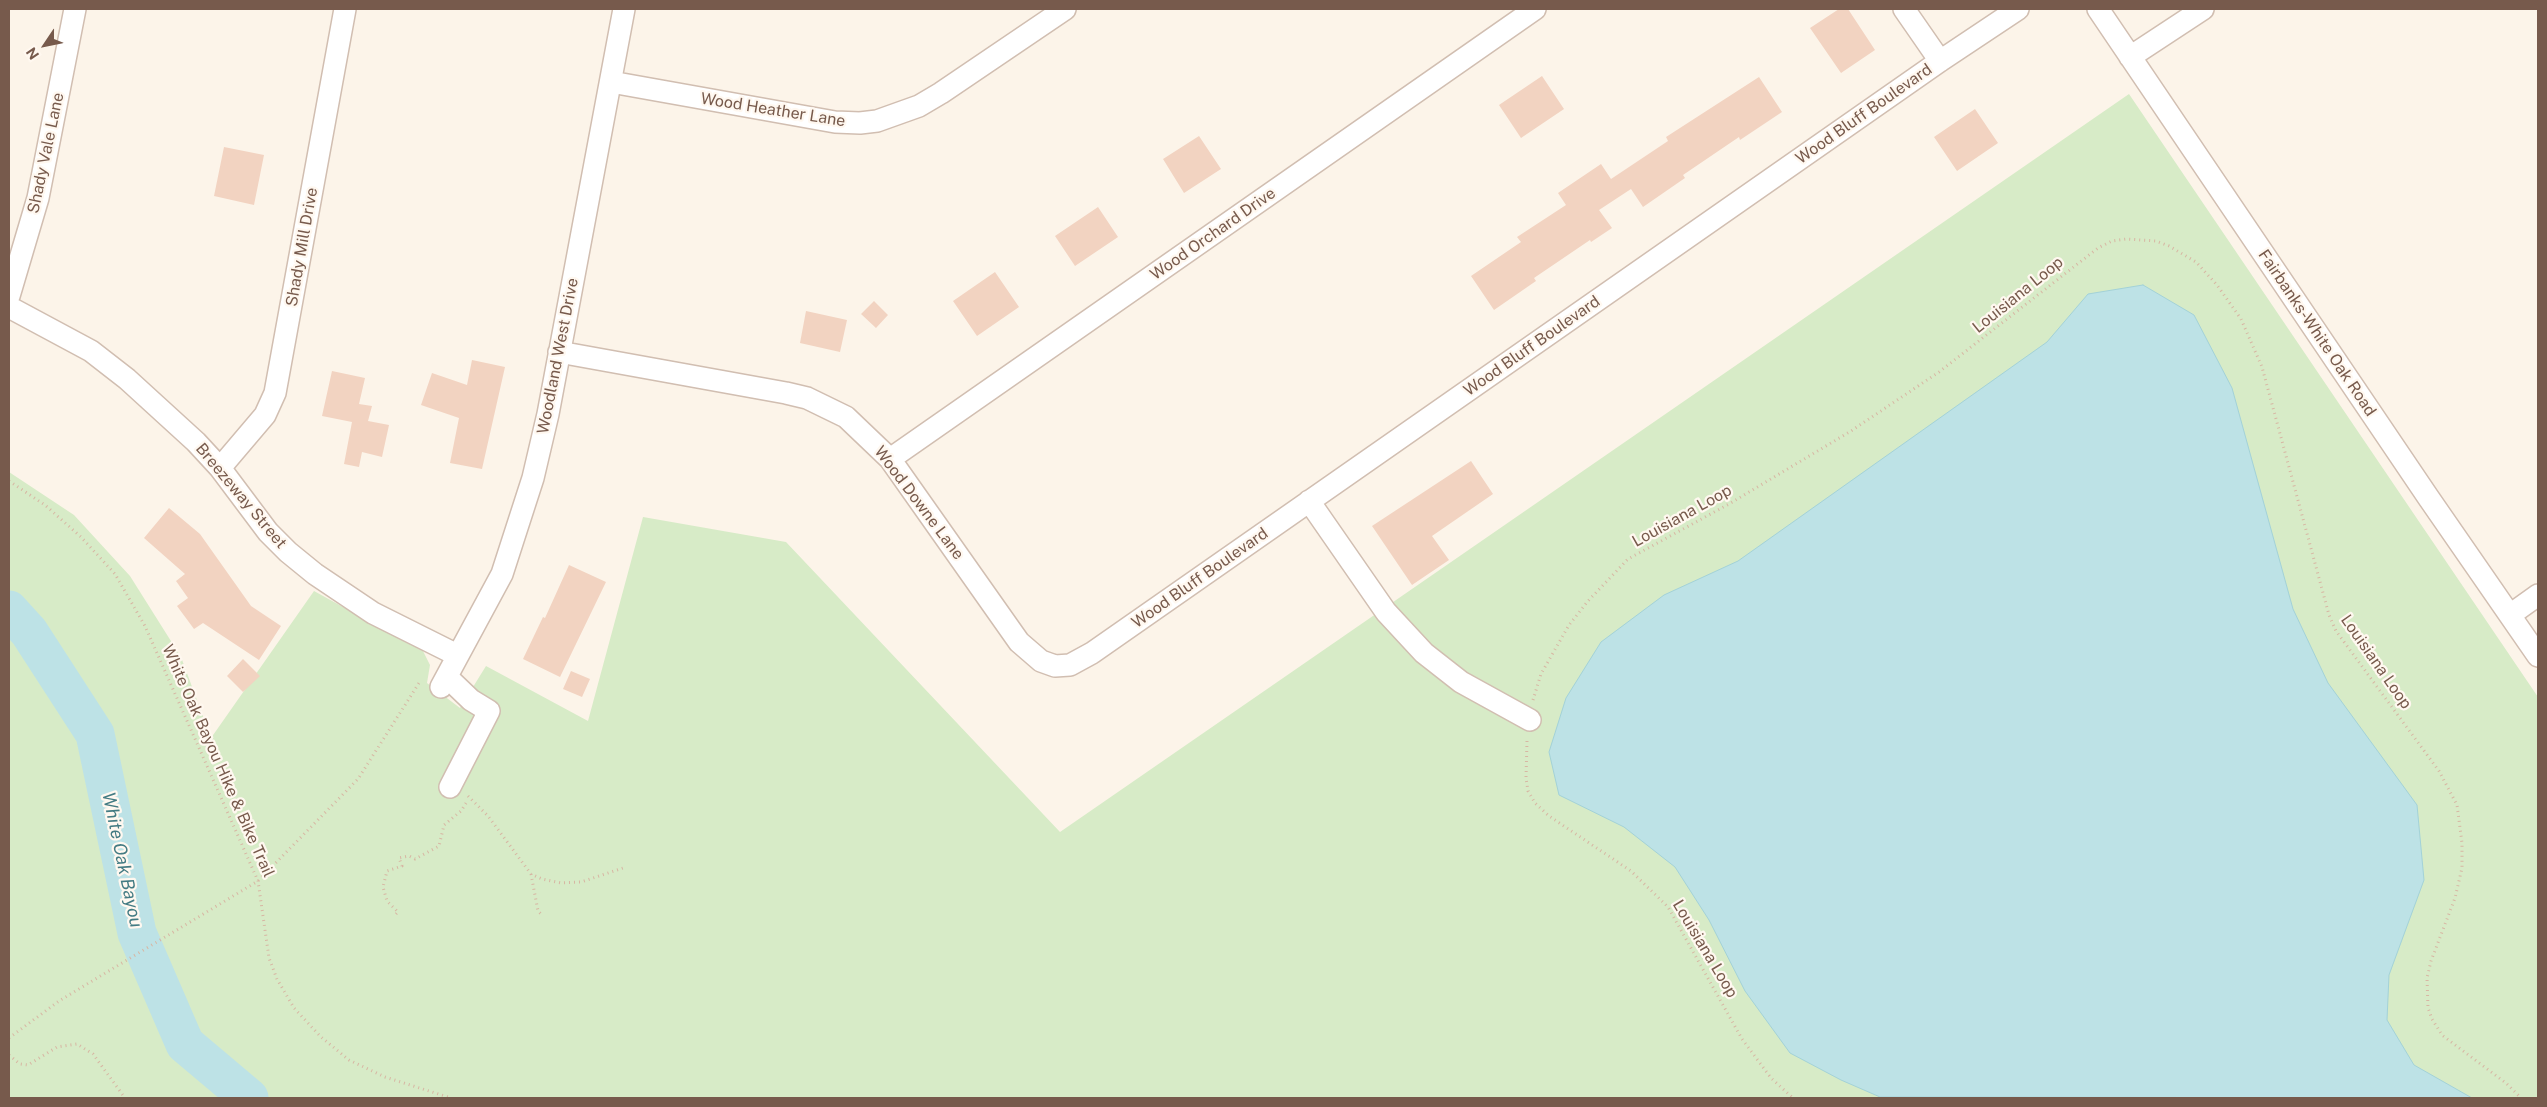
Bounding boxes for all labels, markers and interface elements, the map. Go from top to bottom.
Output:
north arrow [20,20,70,70]
text: N [23,44,42,62]
street label: Wood Bluff Boulevard [1792,60,1936,168]
street label: Wood Heather Lane [699,89,847,131]
street label: Shady Vale Lane [24,91,68,215]
street label: Wood Orchard Drive [1147,184,1279,284]
street label: Shady Mill Drive [282,186,322,308]
street label: Fairbanks-White Oak Road [2254,246,2380,420]
street label: Louisiana Loop [1969,253,2067,337]
street label: Woodland West Drive [533,276,583,436]
street label: Wood Bluff Boulevard [1460,292,1604,400]
street label: Breezeway Street [191,439,291,553]
street label: Wood Downe Lane [870,443,968,563]
street label: Louisiana Loop [1629,481,1735,551]
street label: Wood Bluff Boulevard [1128,524,1272,632]
street label: Louisiana Loop [2336,611,2416,713]
street label: White Oak Bayou Hike & Bike Trail [158,642,278,880]
water label: White Oak Bayou [97,790,147,930]
street label: Louisiana Loop [1668,897,1742,1001]

